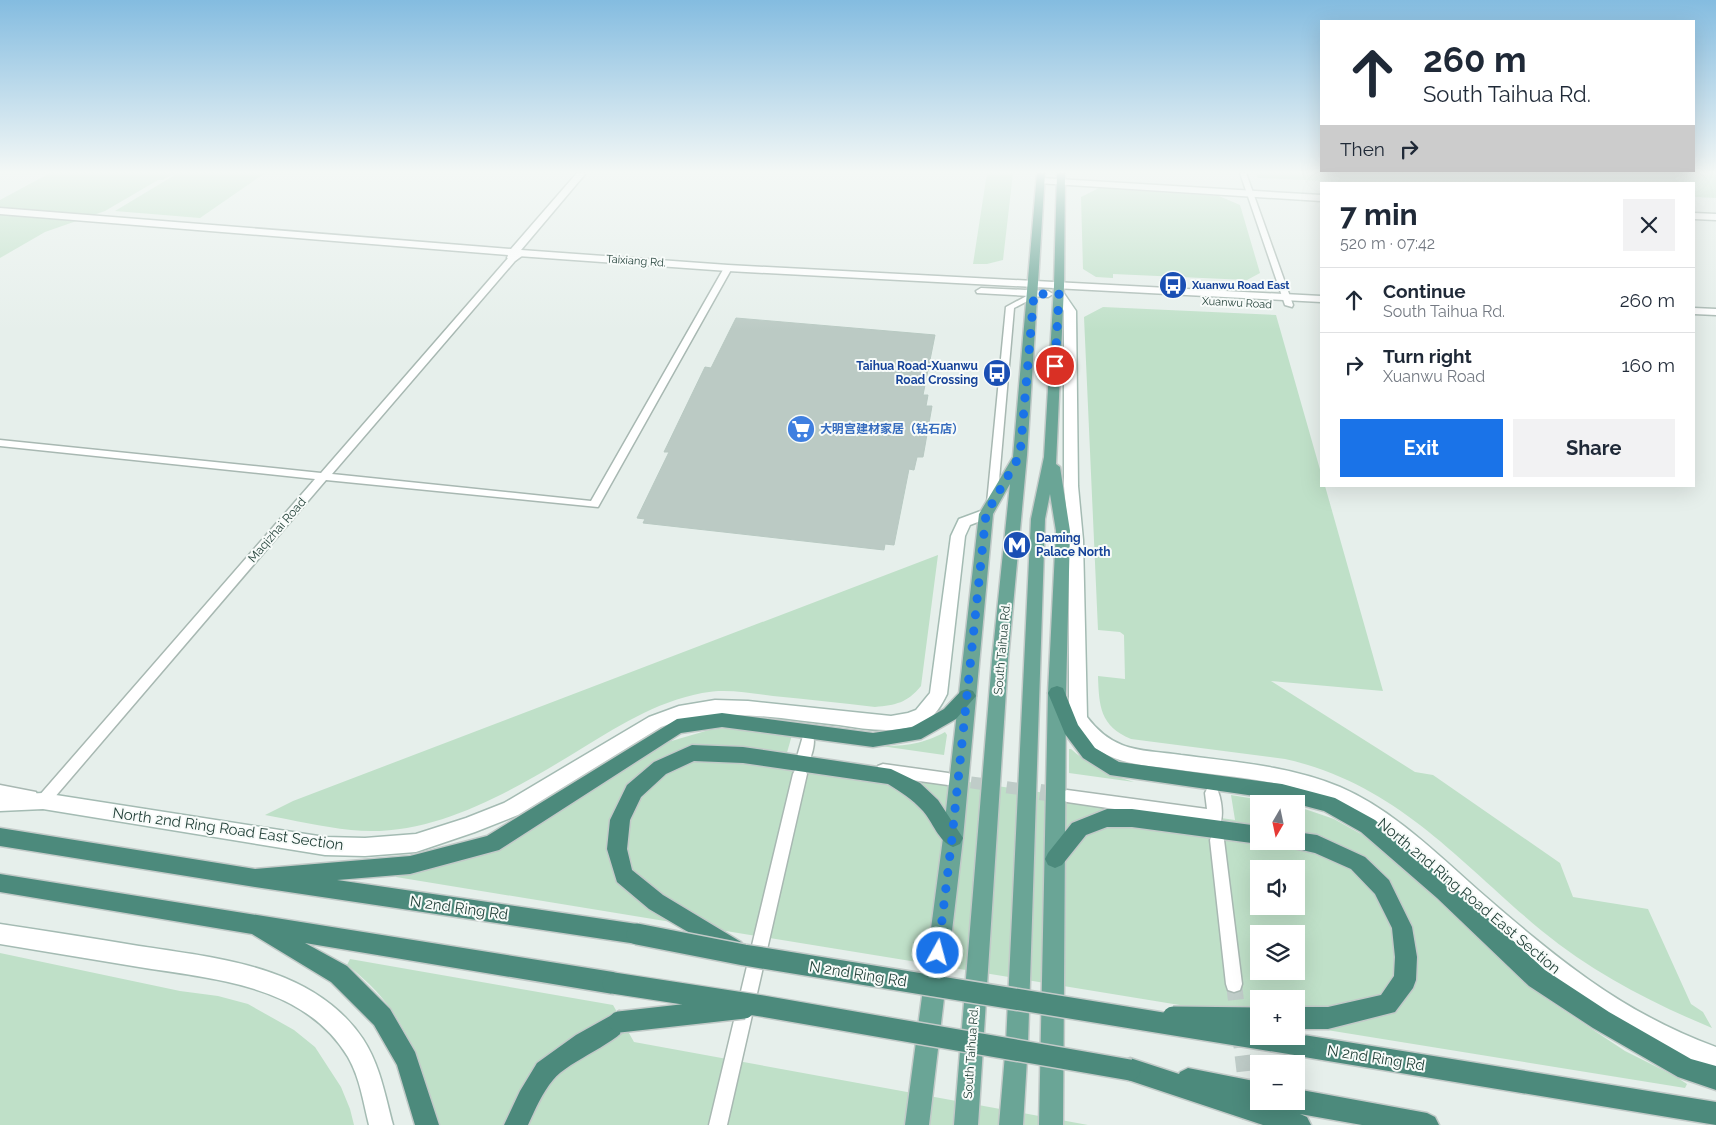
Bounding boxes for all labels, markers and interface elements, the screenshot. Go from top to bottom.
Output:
text: 260 m [1423,39,1526,80]
icon: ahead [1340,40,1405,105]
text: South Taihua Rd. [1423,81,1591,107]
icon: right [1395,135,1423,163]
text: Then [1340,138,1385,160]
text: 7 min [1340,197,1418,232]
button: close [1623,199,1675,251]
text: 520 m · 07:42 [1340,234,1435,253]
street label: Taixiang Rd. [606,252,666,270]
bus stop icon: Xuanwu Road East [1158,270,1188,300]
place label: Xuanwu Road East [1191,279,1290,292]
text: Continue [1383,280,1466,302]
icon: ahead [1340,286,1368,314]
text: 260 m [1620,289,1675,311]
street label: Xuanwu Road [1202,295,1273,311]
text: South Taihua Rd. [1383,302,1505,321]
pin [1034,345,1076,387]
text: Turn right [1383,345,1472,367]
icon: right [1340,351,1368,379]
icon: arrive [1041,352,1069,380]
text: 160 m [1621,354,1675,376]
bus stop icon: Taihua Road-Xuanwu Road Crossing [982,358,1012,388]
place label: Taihua Road-Xuanwu Road Crossing [856,359,978,387]
text: Xuanwu Road [1383,367,1485,386]
supermarket icon: 大明宫建材家居（钻石店） [786,414,816,444]
button: Exit [1340,419,1503,477]
button: Share [1513,419,1675,477]
place label: 大明宫建材家居（钻石店） [820,422,964,436]
street label: Maqizhai Road [245,495,309,565]
metro station icon: Daming Palace North [1002,530,1032,560]
place label: Daming Palace North [1036,531,1111,559]
street label: South Taihua Rd. [991,603,1013,695]
north arrow [1250,795,1305,850]
map controls [1250,795,1305,1110]
street label: North 2nd Ring Road East Section [111,804,345,854]
street label: North 2nd Ring Road East Section [1374,814,1564,978]
button: sound [1250,860,1305,915]
street label: N 2nd Ring Rd [409,892,509,924]
button: layers [1250,925,1305,980]
position arrow [911,926,963,978]
street label: N 2nd Ring Rd [808,957,908,991]
button: + [1250,990,1305,1045]
street label: South Taihua Rd. [961,1007,981,1099]
street label: N 2nd Ring Rd [1326,1041,1426,1075]
button: − [1250,1055,1305,1110]

